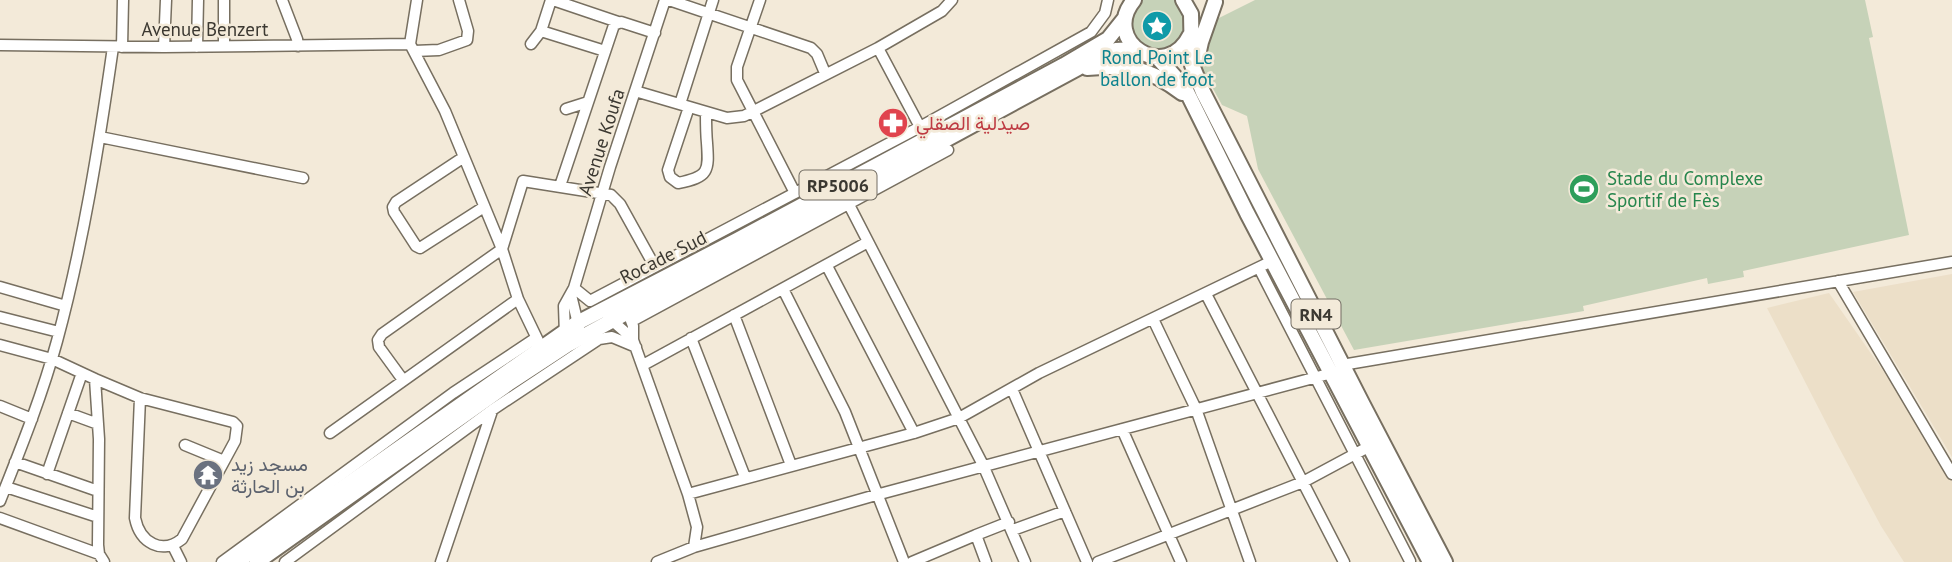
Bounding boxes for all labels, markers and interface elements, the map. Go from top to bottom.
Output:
place icon: Rond Point Le ballon de foot [1140,9,1174,43]
street label: Avenue Benzert [142,17,269,41]
place label: Rond Point Le ballon de foot [1100,45,1215,91]
street label: Avenue Koufa [572,86,630,198]
pharmacy icon: صيدلية الصقلي [876,106,910,140]
place label: صيدلية الصقلي [916,111,1030,139]
place label: Stade du Complexe Sportif de Fès [1607,166,1763,212]
road number: RP5006 [800,170,876,200]
sports icon: Stade du Complexe Sportif de Fès [1567,172,1601,206]
street label: Rocade Sud [616,225,710,289]
road number: RN4 [1292,300,1340,328]
place label: مسجد زيد بن الحارثة [231,452,308,498]
temple icon: مسجد زيد بن الحارثة [191,458,225,492]

